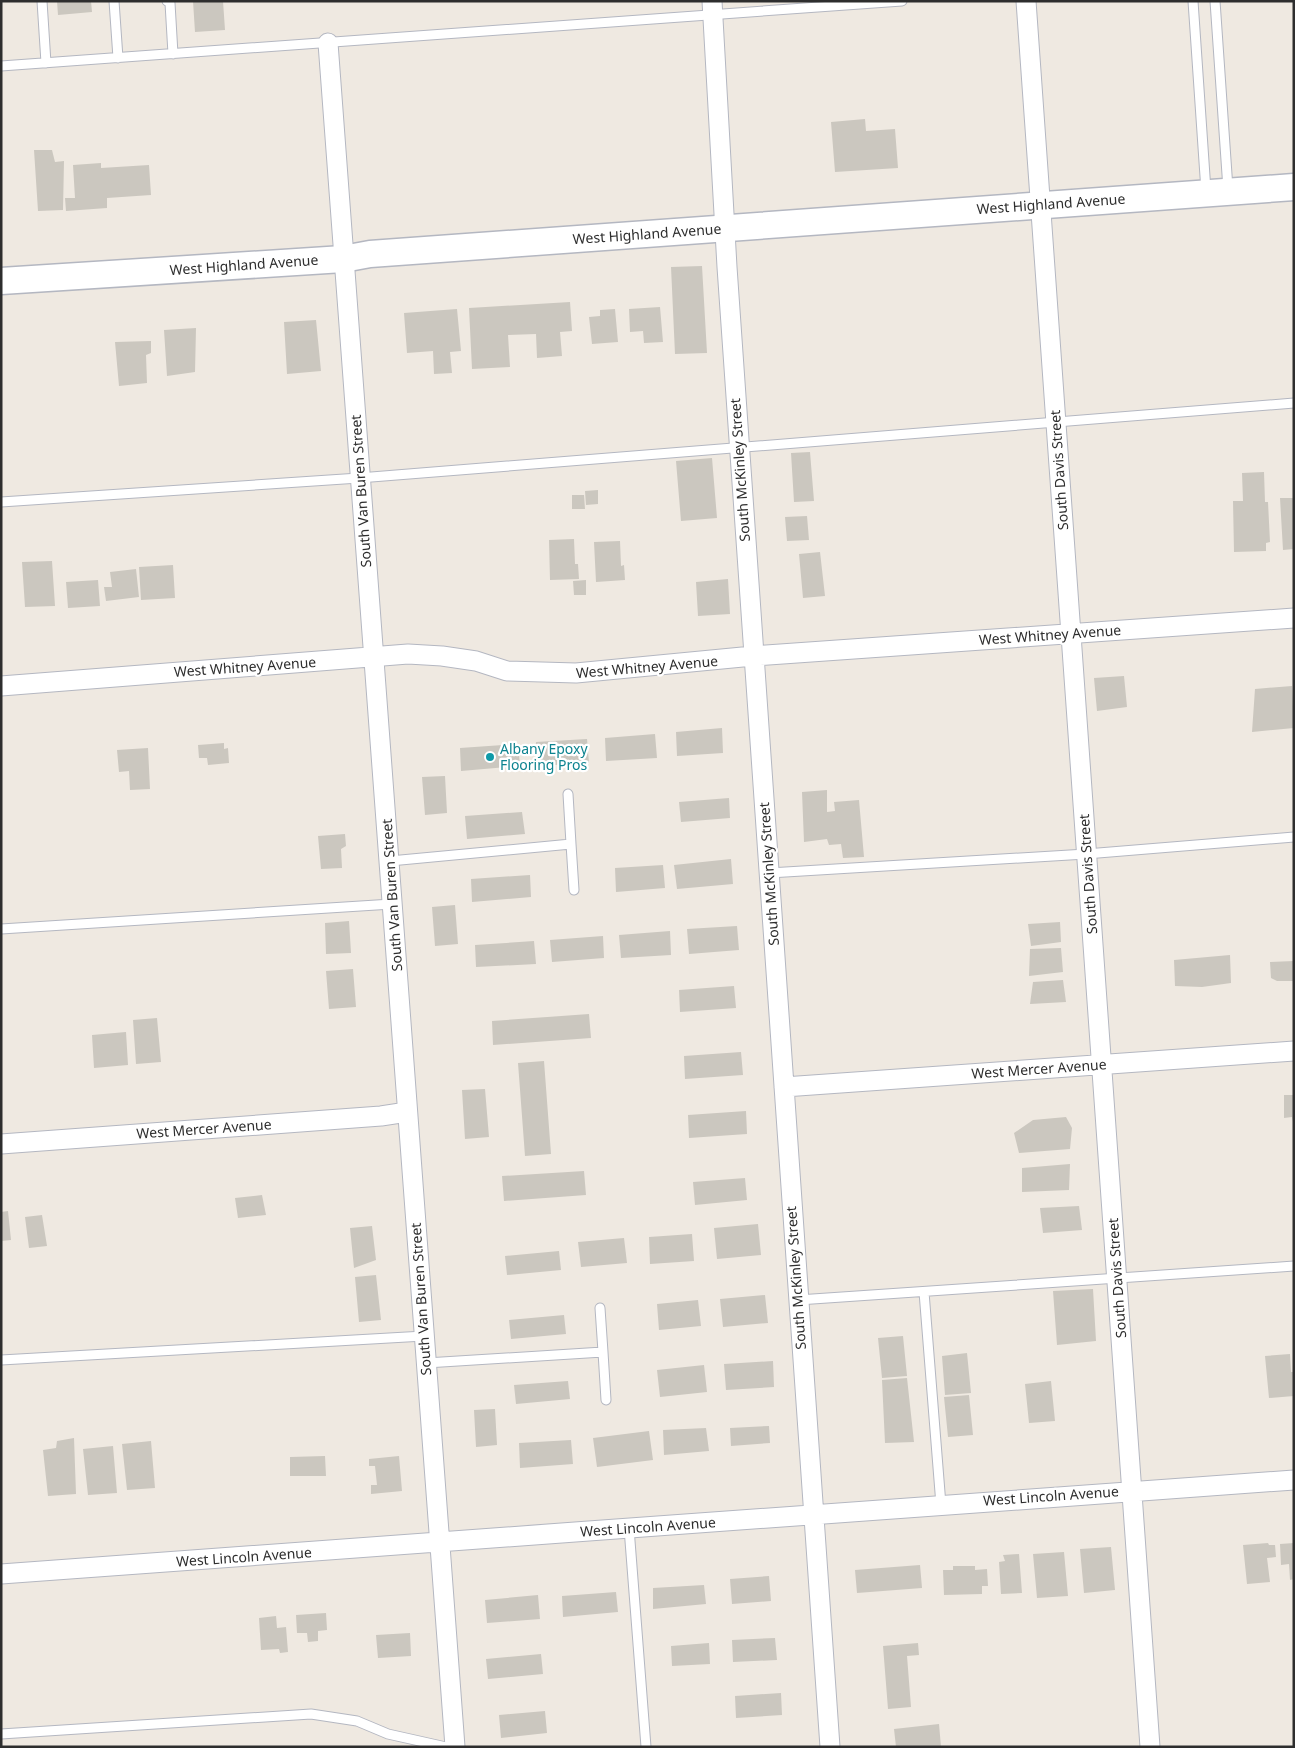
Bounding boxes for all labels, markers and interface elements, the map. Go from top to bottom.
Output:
street label: West Highland Avenue [976,189,1126,218]
street label: West Highland Avenue [572,219,722,248]
street label: West Highland Avenue [169,250,319,279]
street label: South McKinley Street [725,398,754,542]
street label: South Davis Street [1045,409,1072,531]
street label: South Van Buren Street [346,414,375,568]
street label: West Whitney Avenue [978,620,1122,649]
street label: West Whitney Avenue [575,651,719,682]
street label: West Whitney Avenue [173,652,317,681]
place label: Albany Epoxy Flooring Pros [500,739,588,774]
marker: Albany Epoxy Flooring Pros [484,751,496,763]
street label: South McKinley Street [754,802,783,946]
street label: South Davis Street [1074,813,1101,935]
street label: South Van Buren Street [377,818,406,972]
street label: West Mercer Avenue [971,1054,1107,1083]
street label: West Mercer Avenue [136,1114,272,1143]
street label: South McKinley Street [781,1206,810,1350]
street label: South Davis Street [1103,1217,1130,1339]
street label: South Van Buren Street [406,1222,435,1376]
street label: West Lincoln Avenue [983,1481,1120,1510]
street label: West Lincoln Avenue [580,1512,717,1541]
street label: West Lincoln Avenue [176,1542,313,1571]

